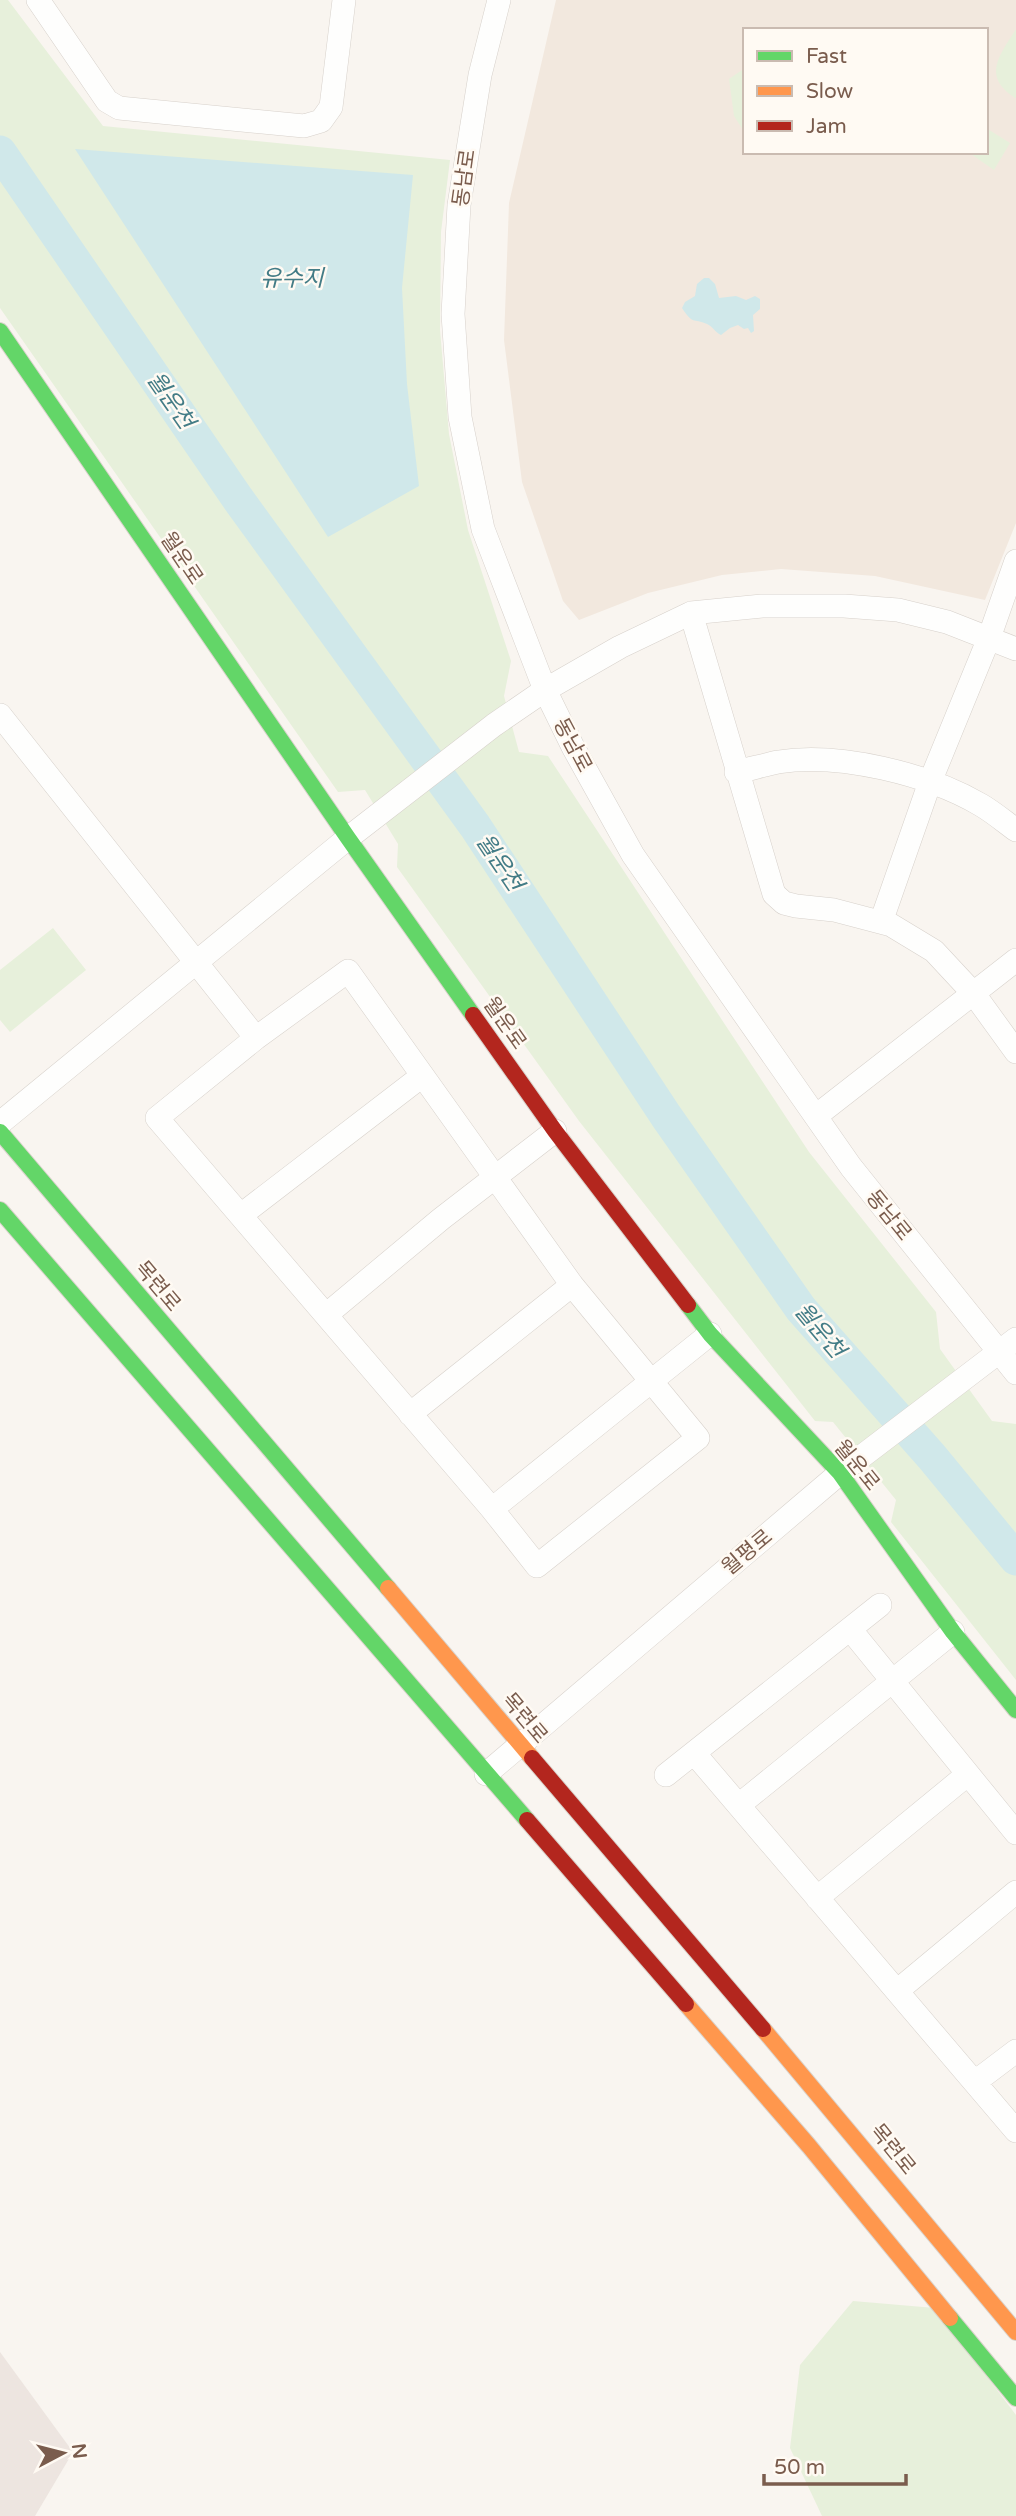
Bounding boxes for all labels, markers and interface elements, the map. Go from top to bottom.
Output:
legend [743,28,988,154]
text: Fast [806,44,847,69]
text: Slow [806,79,854,104]
text: Jam [806,114,847,139]
street label: 동남로 [448,148,481,209]
water label: 유수지 [260,265,326,293]
water label: 월운천 [141,367,201,437]
street label: 월운로 [155,527,208,589]
street label: 동남로 [548,714,597,777]
water label: 월운천 [470,828,530,899]
street label: 월운로 [478,992,531,1054]
street label: 동남로 [861,1185,917,1246]
street label: 목련로 [129,1256,186,1317]
water label: 월운천 [788,1297,852,1366]
street label: 월운로 [829,1435,885,1496]
street label: 월평로 [717,1524,778,1581]
street label: 목련로 [496,1688,553,1749]
street label: 목련로 [865,2119,921,2180]
north arrow [28,2418,98,2488]
text: N [67,2442,91,2460]
scale bar [764,2442,906,2486]
text: 50 m [774,2455,825,2480]

